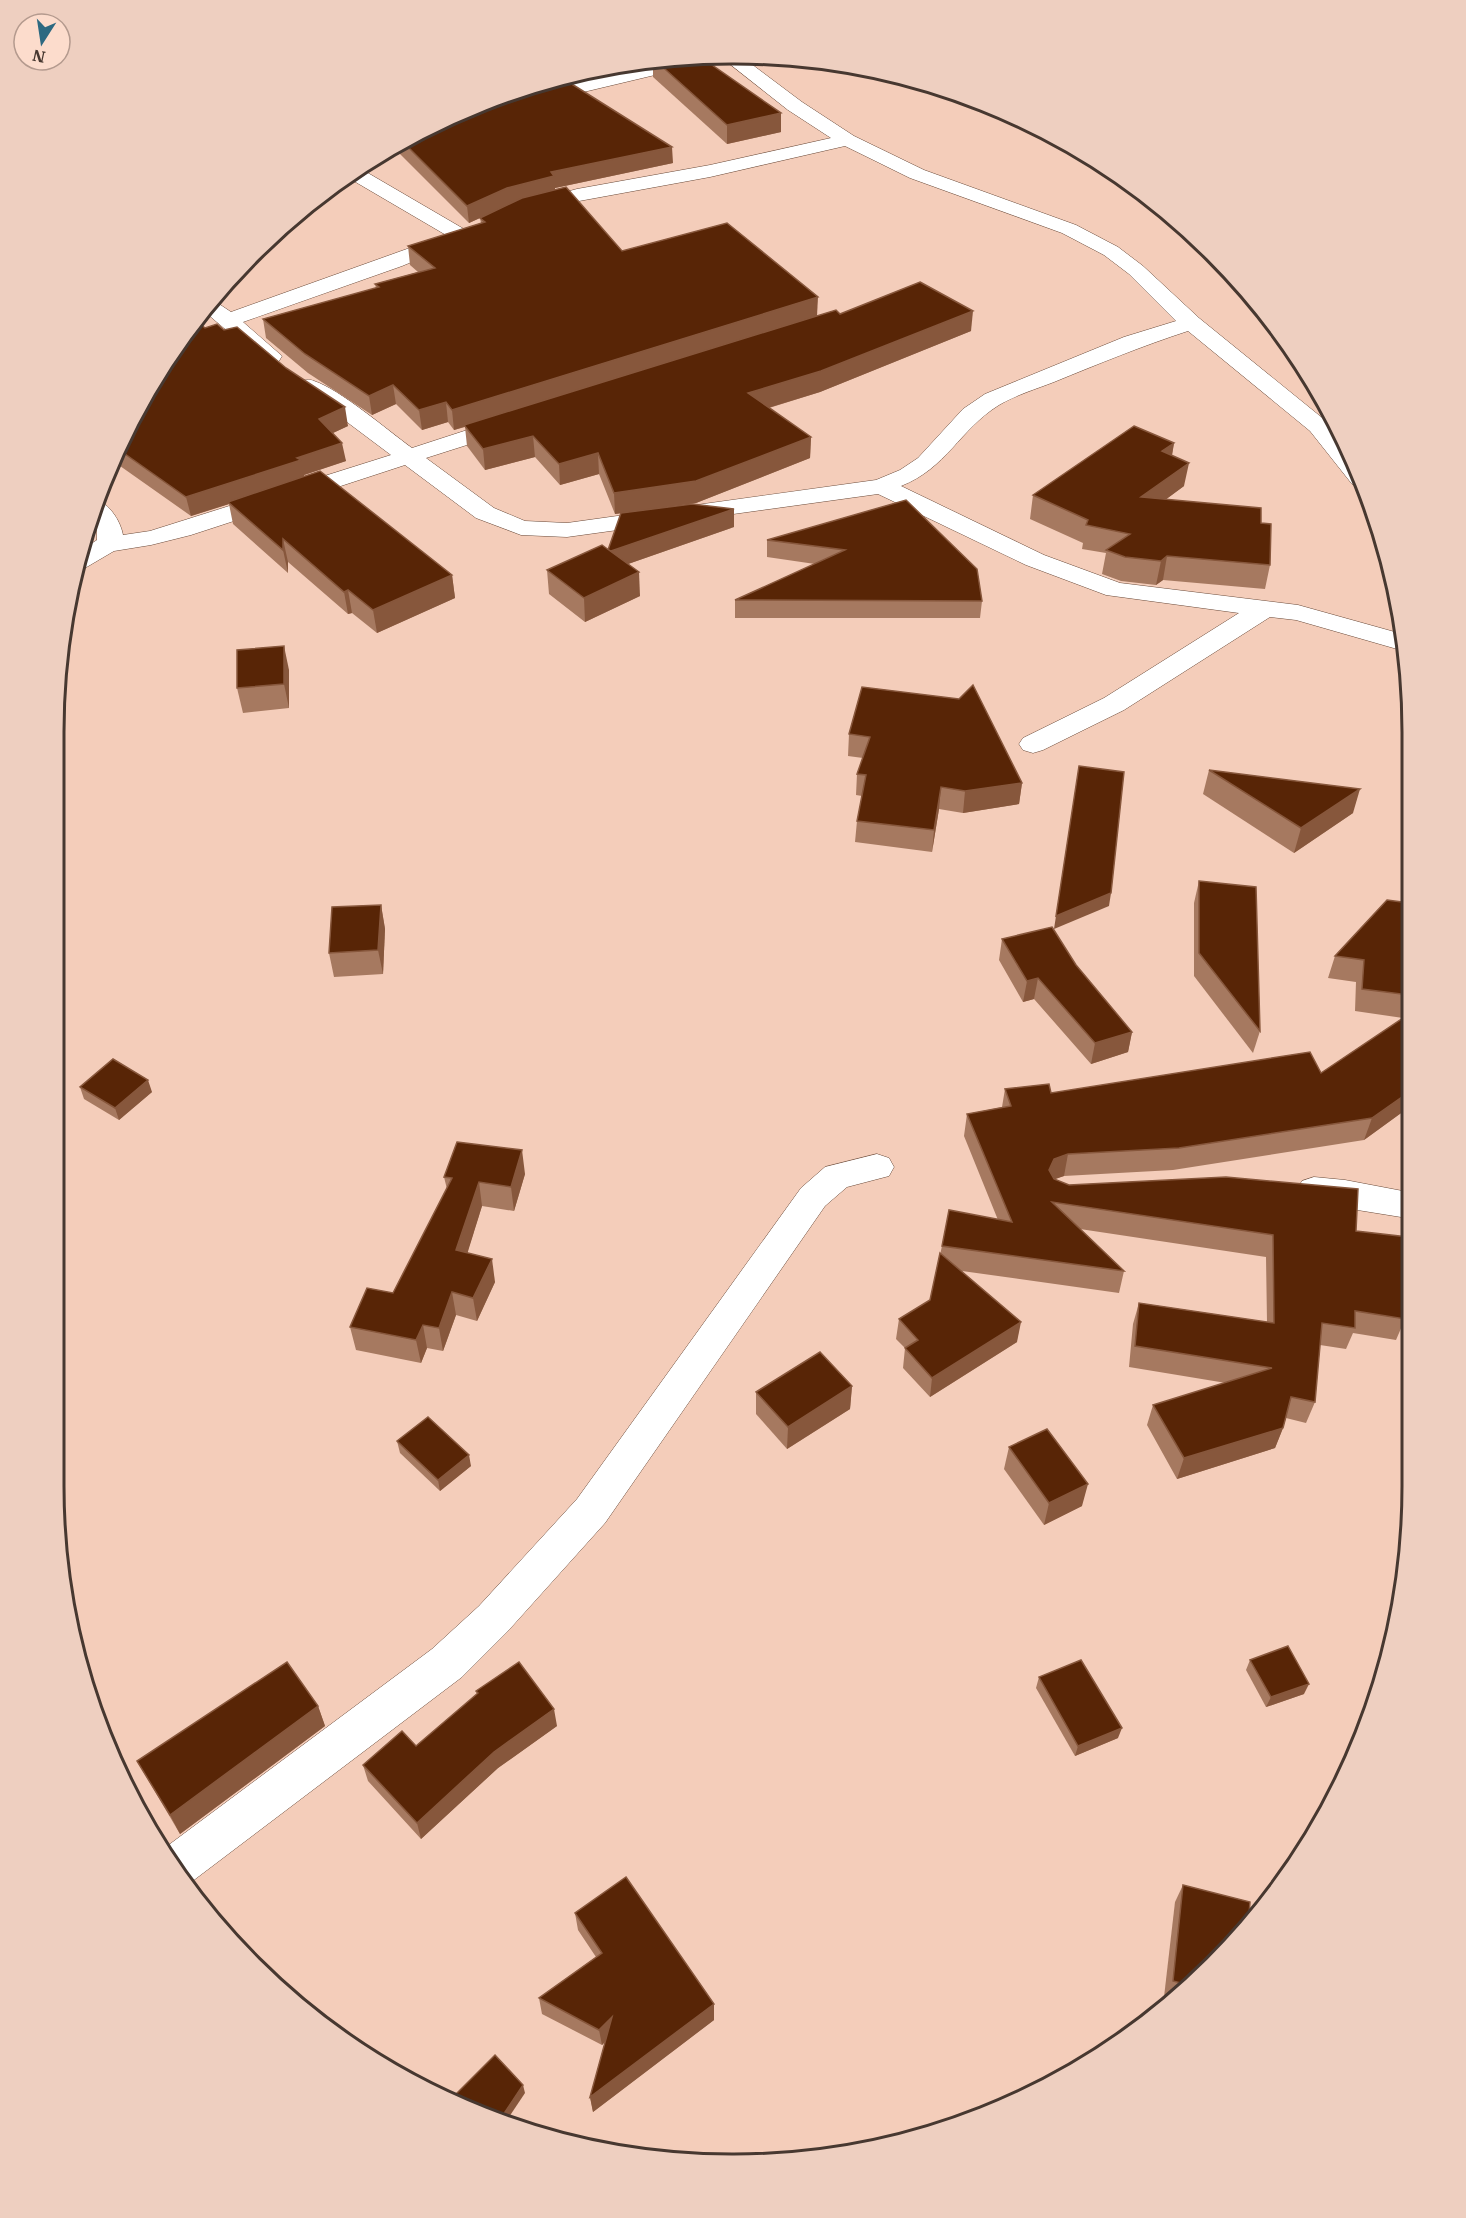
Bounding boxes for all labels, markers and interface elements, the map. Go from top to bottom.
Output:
north arrow [12,12,72,72]
text: N [31,46,47,68]

